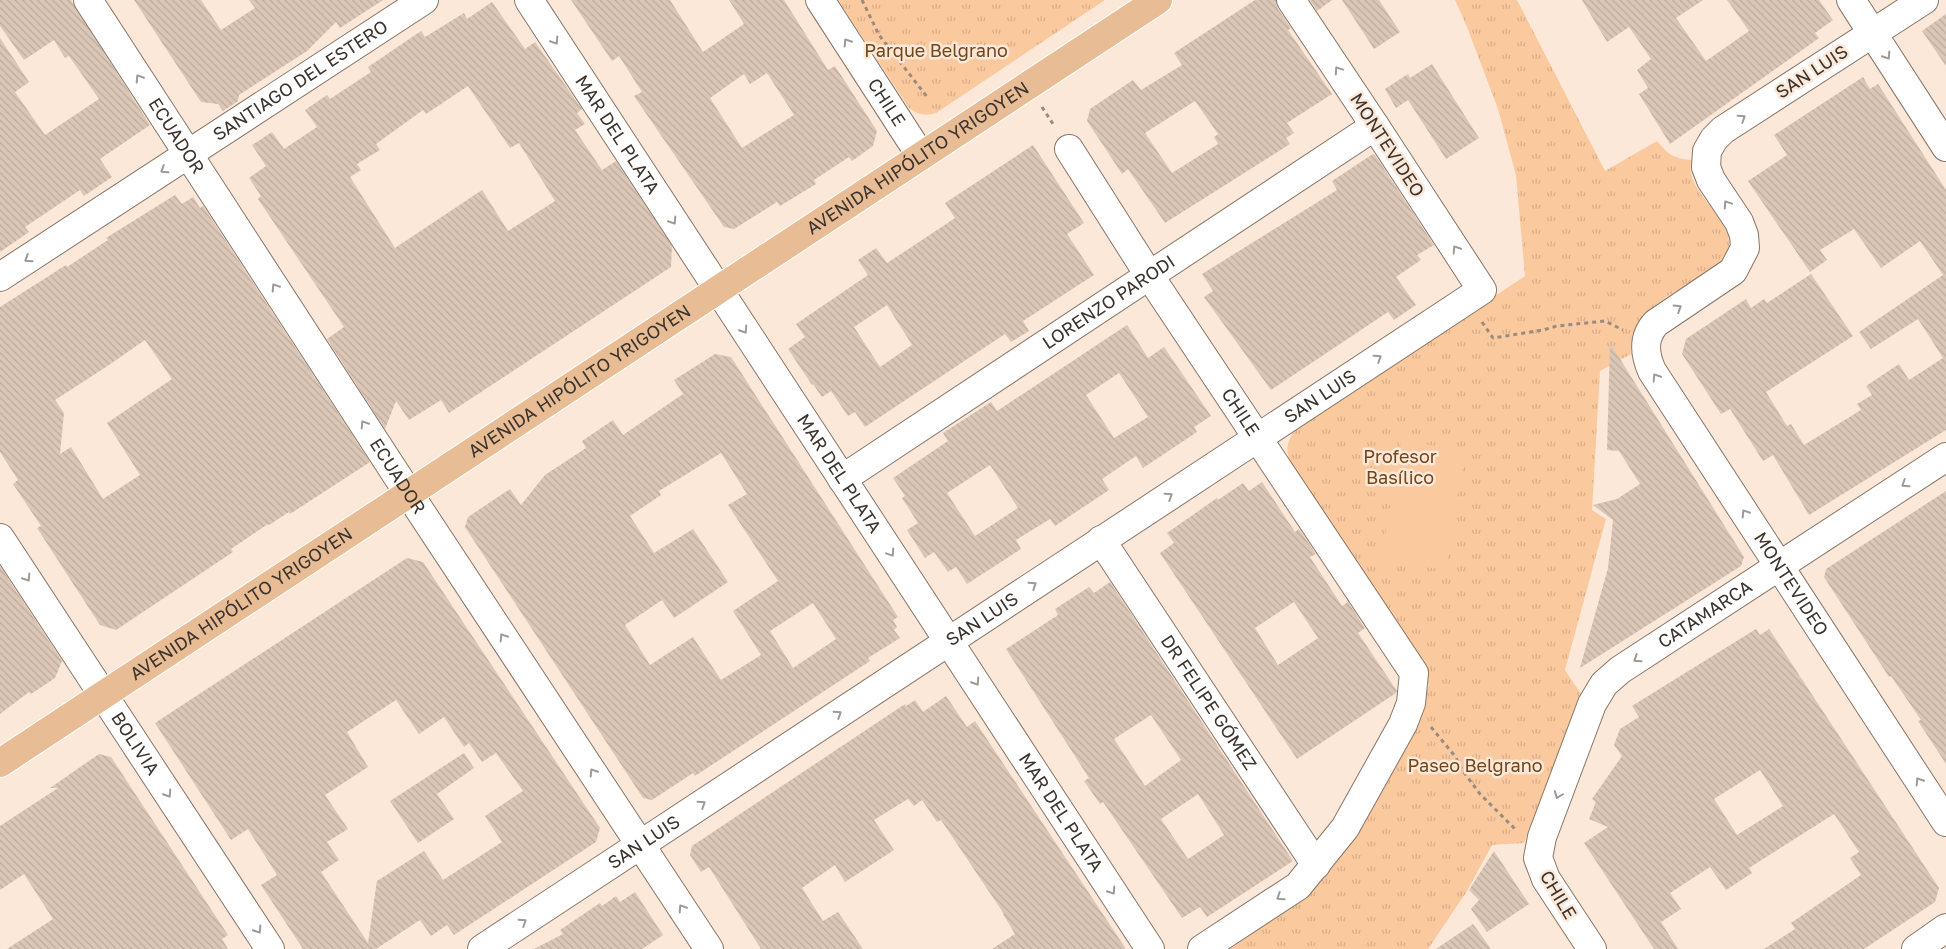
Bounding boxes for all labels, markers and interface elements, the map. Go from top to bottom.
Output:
street label: SANTIAGO DEL ESTERO [208,15,392,145]
one-way arrow [549,35,558,45]
one-way arrow [844,38,853,47]
park label: Parque Belgrano [864,39,1008,61]
street label: SAN LUIS [1771,40,1852,103]
one-way arrow [1881,50,1890,59]
one-way arrow [1335,66,1344,75]
street label: MAR DEL PLATA [571,71,665,198]
one-way arrow [136,74,145,83]
street label: CHILE [864,74,911,130]
street label: AVENIDA HIPÓLITO YRIGOYEN [802,76,1033,239]
street label: MONTEVIDEO [1346,88,1430,200]
street label: ECUADOR [144,93,210,177]
one-way arrow [1736,115,1745,124]
one-way arrow [160,164,169,173]
one-way arrow [1723,200,1733,209]
one-way arrow [666,216,676,225]
one-way arrow [1453,246,1462,255]
street label: LORENZO PARODI [1038,250,1179,353]
one-way arrow [24,253,33,262]
one-way arrow [272,284,281,293]
street label: AVENIDA HIPÓLITO YRIGOYEN [464,299,694,462]
one-way arrow [1672,304,1681,314]
one-way arrow [738,324,747,334]
one-way arrow [1373,355,1382,365]
street label: SAN LUIS [1280,364,1360,427]
one-way arrow [1653,373,1663,382]
street label: CHILE [1217,383,1265,440]
street label: MAR DEL PLATA [793,409,887,537]
one-way arrow [360,420,370,429]
street label: ECUADOR [366,434,431,518]
park label: Profesor Basílico [1363,445,1437,488]
one-way arrow [1901,478,1911,487]
one-way arrow [1164,492,1173,502]
one-way arrow [1742,509,1751,519]
street label: AVENIDA HIPÓLITO YRIGOYEN [125,522,356,684]
street label: MONTEVIDEO [1750,527,1834,639]
one-way arrow [885,548,894,557]
one-way arrow [20,573,30,582]
street label: CATAMARCA [1653,575,1756,652]
one-way arrow [1028,582,1037,591]
street label: SAN LUIS [941,587,1022,650]
street label: DR FELIPE GÓMEZ [1157,630,1262,774]
one-way arrow [500,633,510,642]
one-way arrow [1633,652,1642,662]
one-way arrow [969,676,979,685]
street label: BOLIVIA [107,707,165,779]
one-way arrow [832,711,842,720]
street label: MAR DEL PLATA [1015,748,1108,876]
park label: Paseo Belgrano [1407,754,1543,776]
one-way arrow [590,769,599,778]
one-way arrow [1916,778,1926,787]
one-way arrow [162,789,171,798]
one-way arrow [1554,790,1564,799]
one-way arrow [697,801,706,810]
street label: SAN LUIS [603,810,684,873]
street label: CHILE [1536,866,1582,923]
one-way arrow [1106,886,1115,895]
one-way arrow [1276,891,1285,901]
one-way arrow [679,905,688,914]
one-way arrow [517,919,527,928]
one-way arrow [251,925,261,934]

